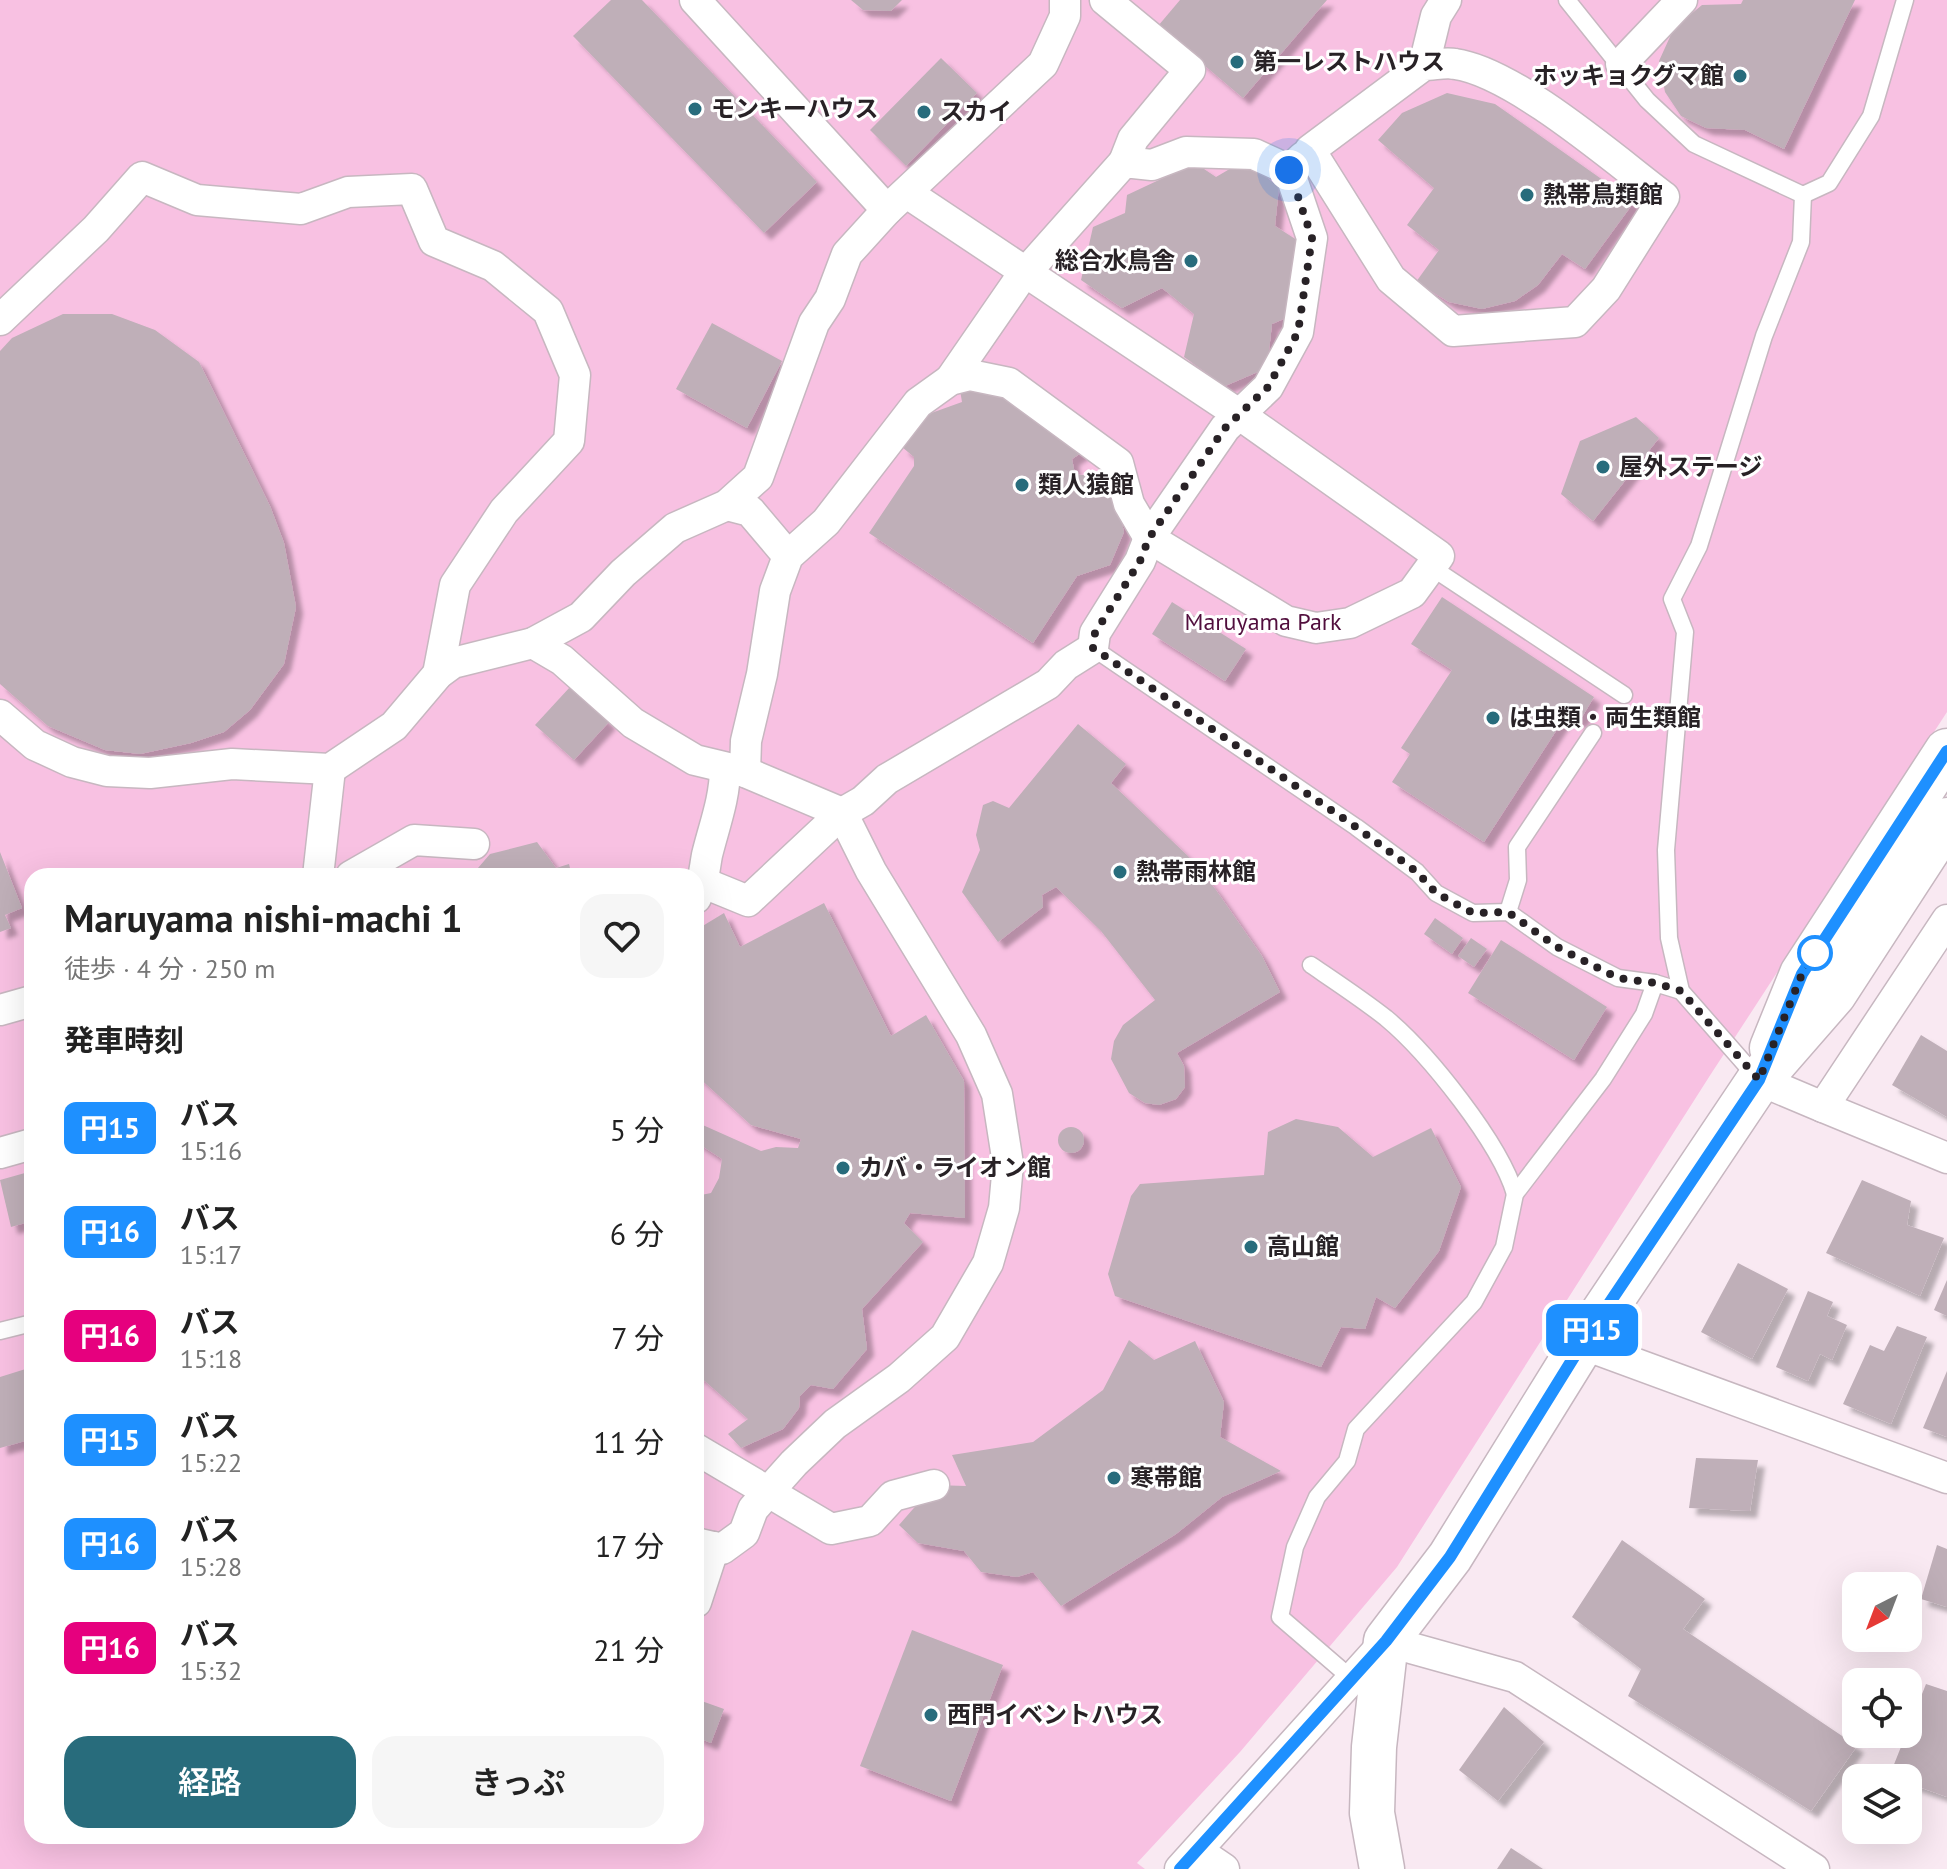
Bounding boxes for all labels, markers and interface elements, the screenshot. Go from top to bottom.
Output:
place label: 第一レストハウス [1253,46,1445,77]
marker: 第一レストハウス [1228,53,1246,71]
place label: ホッキョクグマ館 [1533,60,1724,91]
marker: ホッキョクグマ館 [1731,67,1749,85]
place label: モンキーハウス [711,93,879,124]
place label: スカイ [940,96,1012,127]
marker: モンキーハウス [686,100,704,118]
marker: スカイ [915,103,933,121]
your location [1269,150,1309,190]
place label: 熱帯鳥類館 [1543,179,1663,210]
marker: 熱帯鳥類館 [1518,186,1536,204]
place label: 総合水鳥舎 [1055,245,1175,276]
marker: 総合水鳥舎 [1182,252,1200,270]
place label: 屋外ステージ [1619,451,1763,482]
marker: 屋外ステージ [1594,458,1612,476]
place label: 類人猿館 [1038,469,1134,500]
marker: 類人猿館 [1013,476,1031,494]
park label: Maruyama Park [1184,606,1342,637]
place label: は虫類・両生類館 [1509,702,1701,733]
marker: は虫類・両生類館 [1484,709,1502,727]
place label: 熱帯雨林館 [1136,856,1256,887]
marker: 熱帯雨林館 [1111,863,1129,881]
text: Maruyama nishi-machi 1 [64,893,463,942]
button: heart [580,894,664,978]
unlabelled marker [1798,936,1832,970]
text: 徒歩 · 4 分 · 250 m [64,952,275,985]
text: 発車時刻 [64,1020,184,1059]
text: バス [180,1094,240,1133]
text: 円15 [80,1109,140,1146]
text: 5 分 [610,1110,664,1149]
text: 15:16 [180,1134,242,1167]
place label: カバ・ライオン館 [859,1152,1051,1183]
marker: カバ・ライオン館 [834,1159,852,1177]
text: バス [180,1198,240,1237]
text: 円16 [80,1213,140,1250]
text: 6 分 [610,1214,664,1253]
place label: 高山館 [1267,1231,1339,1262]
text: 15:17 [180,1238,242,1271]
marker: 高山館 [1242,1238,1260,1256]
text: バス [180,1302,240,1341]
line badge: 円15 [1546,1304,1638,1356]
text: 円15 [1562,1311,1622,1348]
text: 円16 [80,1317,140,1354]
text: 7 分 [611,1318,664,1357]
text: 15:18 [180,1342,242,1375]
text: バス [180,1406,240,1445]
text: 円15 [80,1421,140,1458]
text: 11 分 [593,1422,664,1461]
text: 15:22 [180,1446,242,1479]
place label: 寒帯館 [1130,1462,1202,1493]
marker: 寒帯館 [1105,1469,1123,1487]
text: バス [180,1510,240,1549]
text: 円16 [80,1525,140,1562]
text: 17 分 [595,1526,664,1565]
text: 15:28 [180,1550,242,1583]
north arrow [1842,1572,1922,1652]
map controls [1842,1572,1922,1844]
text: バス [180,1614,240,1653]
text: 円16 [80,1629,140,1666]
text: 21 分 [593,1630,664,1669]
text: 15:32 [180,1654,242,1687]
button: locate [1842,1668,1922,1748]
place label: 西門イベントハウス [947,1699,1163,1730]
marker: 西門イベントハウス [922,1706,940,1724]
button: 経路 [64,1736,356,1828]
button: きっぷ [372,1736,664,1828]
button: layers [1842,1764,1922,1844]

